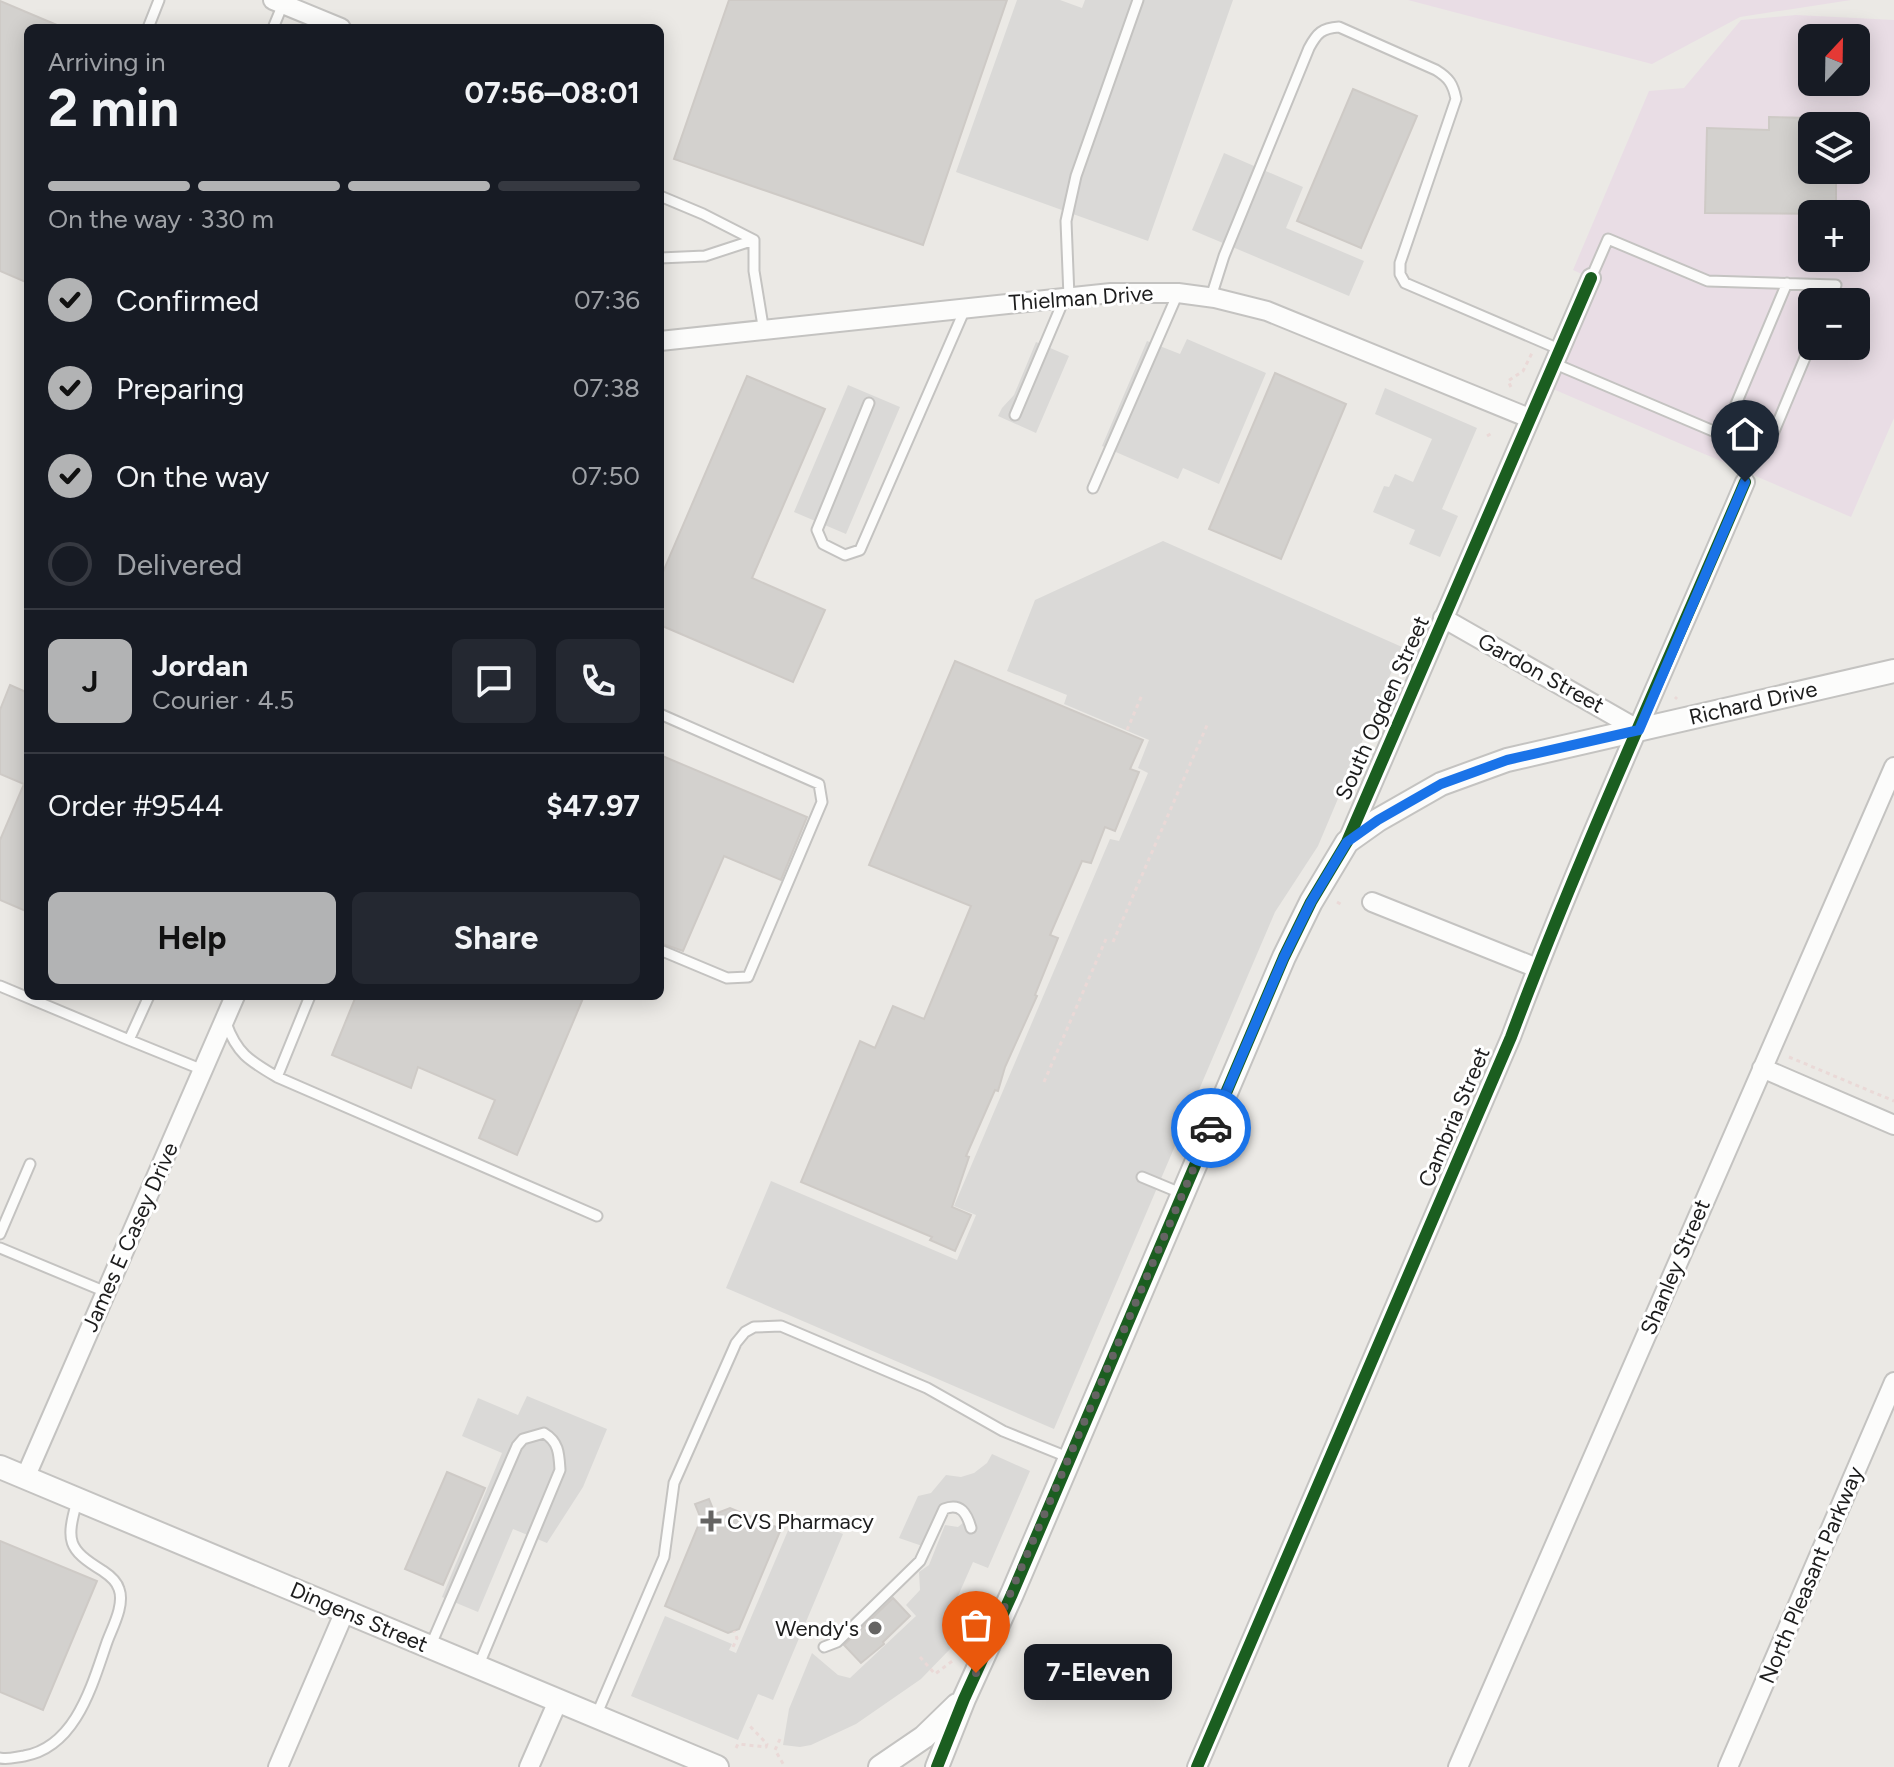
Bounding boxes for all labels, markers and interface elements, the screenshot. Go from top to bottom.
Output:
north arrow [1798,24,1870,96]
map controls [1798,24,1870,360]
text: Arriving in [48,46,166,78]
text: 07:56–08:01 [465,74,640,111]
text: 2 min [48,77,179,139]
button: layers [1798,112,1870,184]
button: + [1798,200,1870,272]
text: On the way · 330 m [48,203,274,235]
icon: check [48,278,92,322]
street label: Thielman Drive [1008,279,1154,317]
text: Confirmed [116,282,259,319]
text: 07:36 [574,284,640,316]
button: − [1798,288,1870,360]
icon: check [48,366,92,410]
text: Preparing [116,370,244,407]
text: 07:38 [573,372,640,404]
pin [1711,400,1779,482]
icon: home [1723,412,1767,456]
icon: check [48,454,92,498]
text: On the way [116,458,269,495]
text: 07:50 [571,460,640,492]
text: Delivered [116,546,242,583]
street label: South Ogden Street [1329,612,1435,804]
street label: Gardon Street [1473,627,1609,719]
button: chat [452,639,536,723]
button: phone [556,639,640,723]
text: Jordan [152,647,248,684]
text: J [82,663,98,700]
street label: Richard Drive [1686,675,1820,731]
text: Courier · 4.5 [152,684,294,716]
text: Order #9544 [48,787,223,824]
text: $47.97 [546,787,640,824]
button: Help [48,892,336,984]
button: Share [352,892,640,984]
street label: Cambria Street [1412,1043,1496,1191]
courier [1171,1088,1251,1168]
icon: car [1189,1106,1233,1150]
street label: James E Casey Drive [76,1138,184,1336]
street label: Shanley Street [1634,1195,1716,1339]
street label: North Pleasant Parkway [1753,1462,1869,1688]
place label: CVS Pharmacy [727,1508,874,1535]
marker: CVS Pharmacy [702,1512,720,1530]
street label: Dingens Street [286,1576,432,1658]
pin [942,1591,1010,1673]
icon: bag [954,1603,998,1647]
place label: Wendy's [775,1615,859,1642]
marker: Wendy's [866,1619,884,1637]
callout: 7-Eleven [1024,1645,1172,1701]
text: 7-Eleven [1046,1656,1150,1688]

